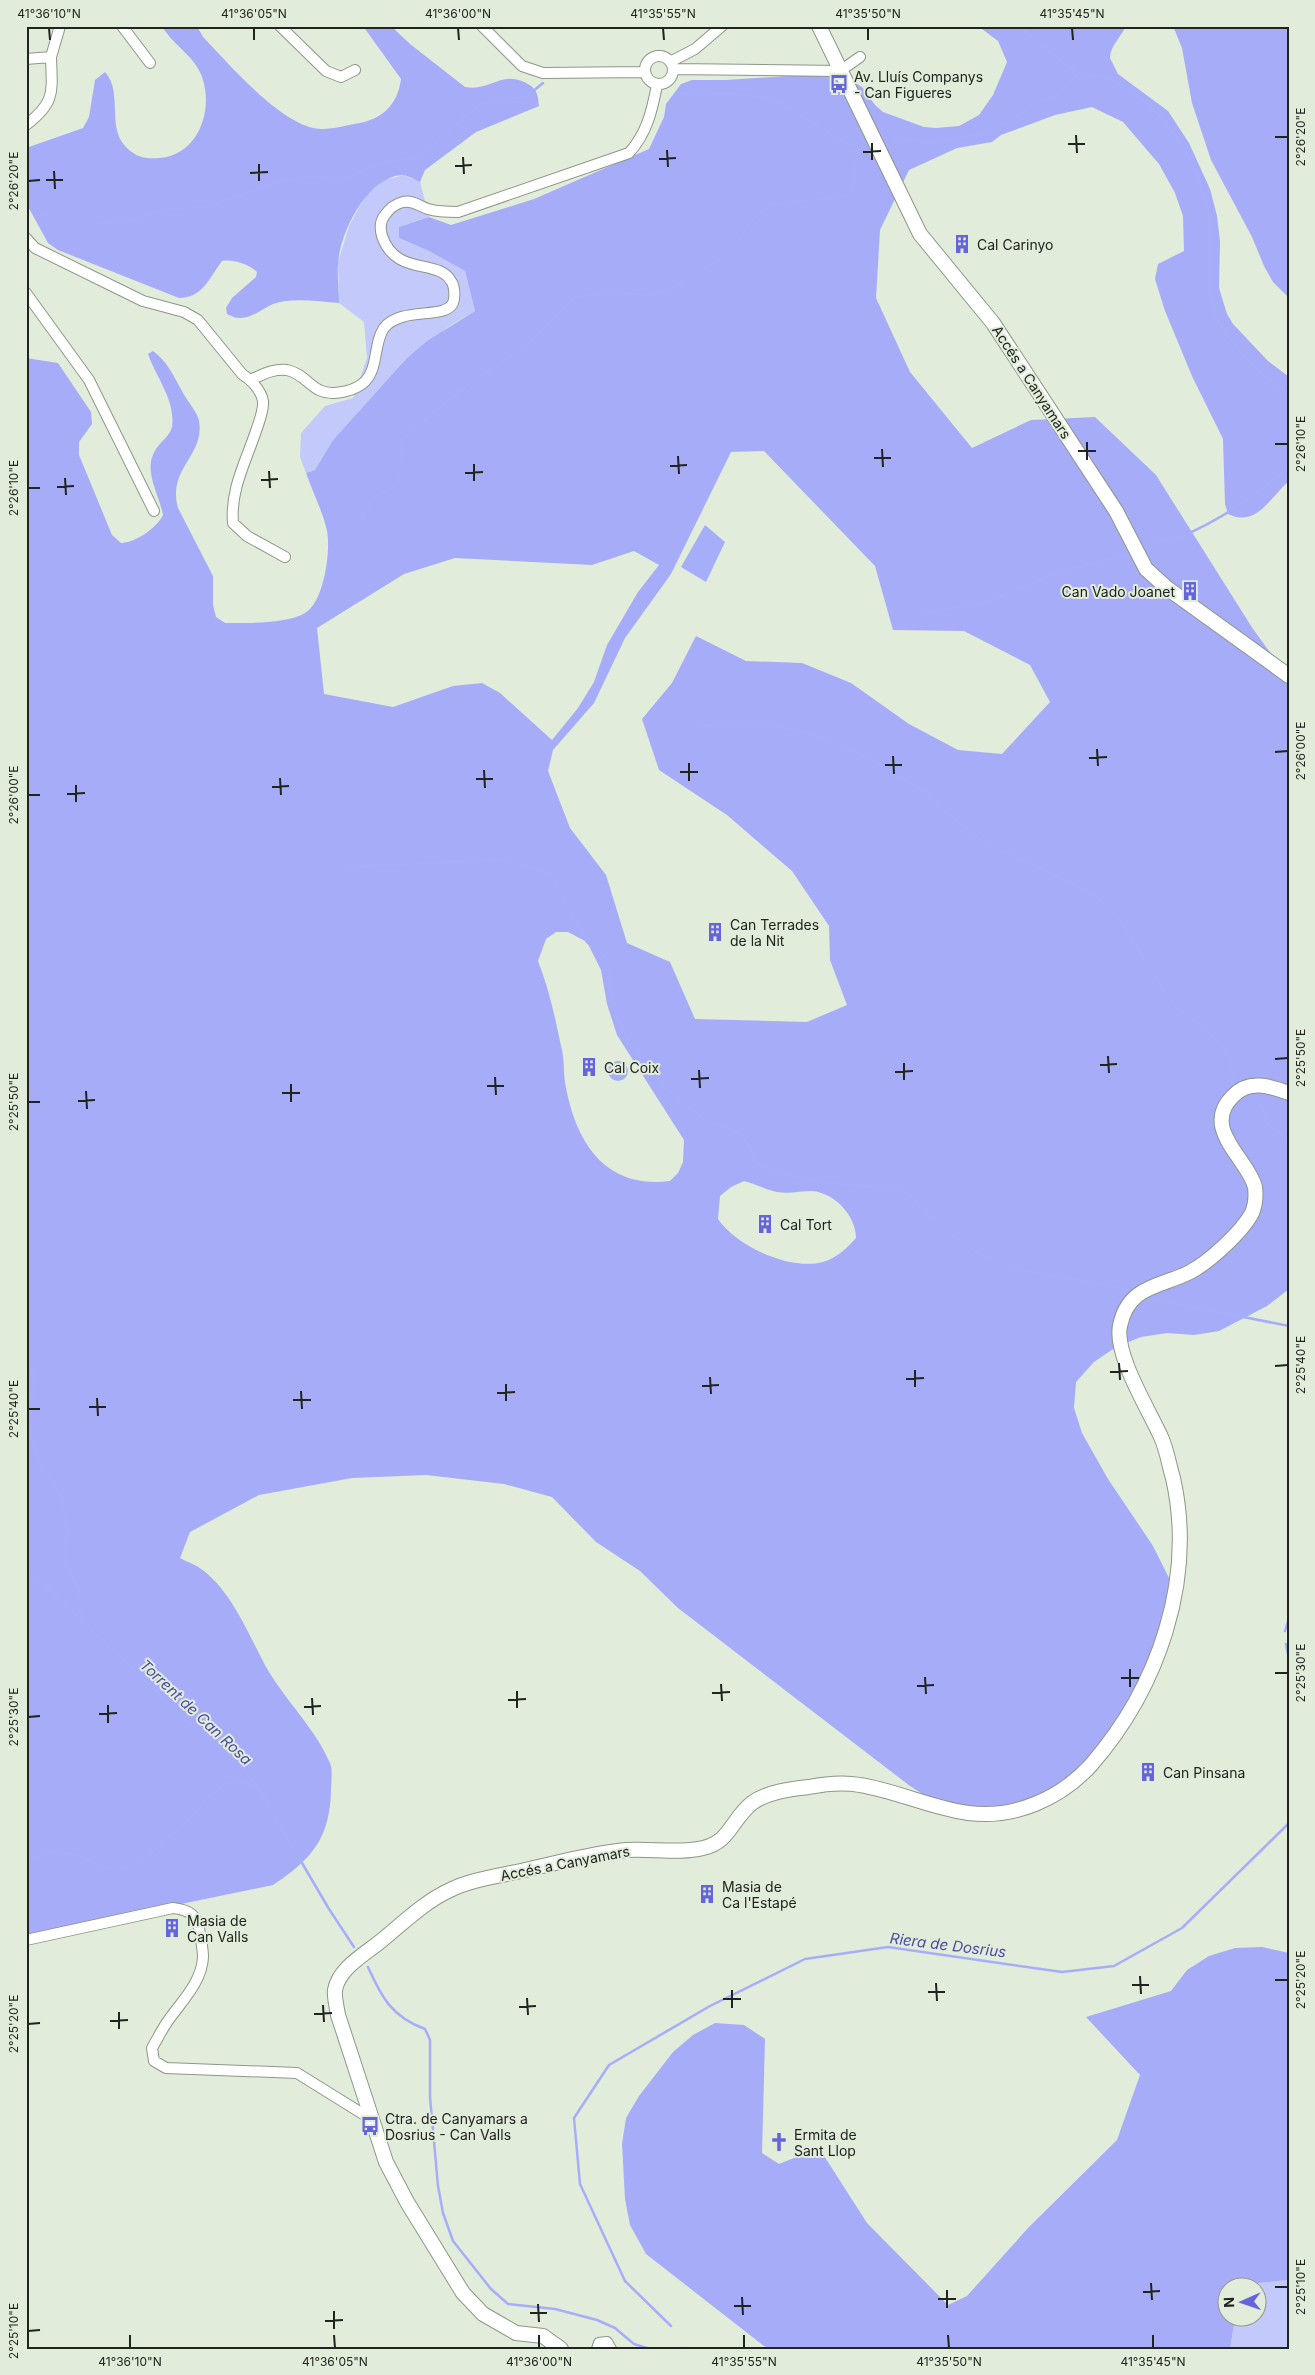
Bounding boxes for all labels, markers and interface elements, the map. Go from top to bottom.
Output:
text: 41°36'10"N [17,6,81,21]
text: 41°36'05"N [221,6,287,21]
text: 41°36'00"N [425,6,491,21]
text: 41°35'55"N [630,6,696,21]
text: 41°35'50"N [835,6,901,21]
text: 41°35'45"N [1039,6,1105,21]
place label: Av. Lluís Companys - Can Figueres [854,68,983,101]
bus stop icon: Av. Lluís Companys - Can Figueres [828,73,850,95]
text: 2°26'20"E [1293,108,1308,166]
text: 2°26'20"E [6,152,21,210]
building icon: Cal Carinyo [951,233,973,255]
place label: Cal Carinyo [977,236,1053,253]
street label: Accés a Canyamars [989,322,1075,442]
text: 2°26'10"E [1293,416,1308,472]
text: 2°26'10"E [6,460,21,516]
building icon: Can Vado Joanet [1179,580,1201,602]
place label: Can Vado Joanet [1062,583,1175,600]
text: 2°26'00"E [1293,721,1308,781]
text: 2°26'00"E [6,765,21,825]
place label: Can Terrades de la Nit [730,916,819,949]
building icon: Can Terrades de la Nit [704,921,726,943]
text: 2°25'50"E [1293,1029,1308,1087]
building icon: Cal Coix [578,1056,600,1078]
place label: Cal Coix [604,1059,659,1076]
text: 2°25'50"E [6,1073,21,1131]
building icon: Cal Tort [754,1213,776,1235]
place label: Cal Tort [780,1216,832,1233]
text: 2°25'40"E [1293,1336,1308,1394]
text: 2°25'40"E [6,1380,21,1438]
text: 2°25'30"E [1293,1644,1308,1702]
water label: Torrent de Can Rosa [136,1655,256,1769]
text: 2°25'30"E [6,1688,21,1746]
building icon: Can Pinsana [1137,1761,1159,1783]
place label: Can Pinsana [1163,1764,1245,1781]
street label: Accés a Canyamars [499,1842,631,1884]
place label: Masia de Ca l'Estapé [722,1878,797,1911]
building icon: Masia de Ca l'Estapé [696,1883,718,1905]
place label: Masia de Can Valls [187,1912,248,1945]
building icon: Masia de Can Valls [161,1917,183,1939]
water label: Riera de Dosrius [889,1928,1007,1962]
text: 2°25'20"E [1293,1951,1308,2009]
text: 2°25'20"E [6,1995,21,2053]
place label: Ctra. de Canyamars a Dosrius - Can Valls [385,2110,528,2143]
bus stop icon: Ctra. de Canyamars a Dosrius - Can Valls [359,2115,381,2137]
place label: Ermita de Sant Llop [794,2126,857,2159]
church icon: Ermita de Sant Llop [768,2131,790,2153]
text: 2°25'10"E [1293,2259,1308,2315]
north arrow [1218,2278,1268,2328]
text: N [1220,2297,1237,2308]
text: 2°25'10"E [6,2303,21,2359]
text: 41°36'10"N [98,2354,162,2369]
text: 41°36'05"N [302,2354,368,2369]
text: 41°36'00"N [506,2354,572,2369]
text: 41°35'55"N [711,2354,777,2369]
text: 41°35'50"N [916,2354,982,2369]
text: 41°35'45"N [1120,2354,1186,2369]

